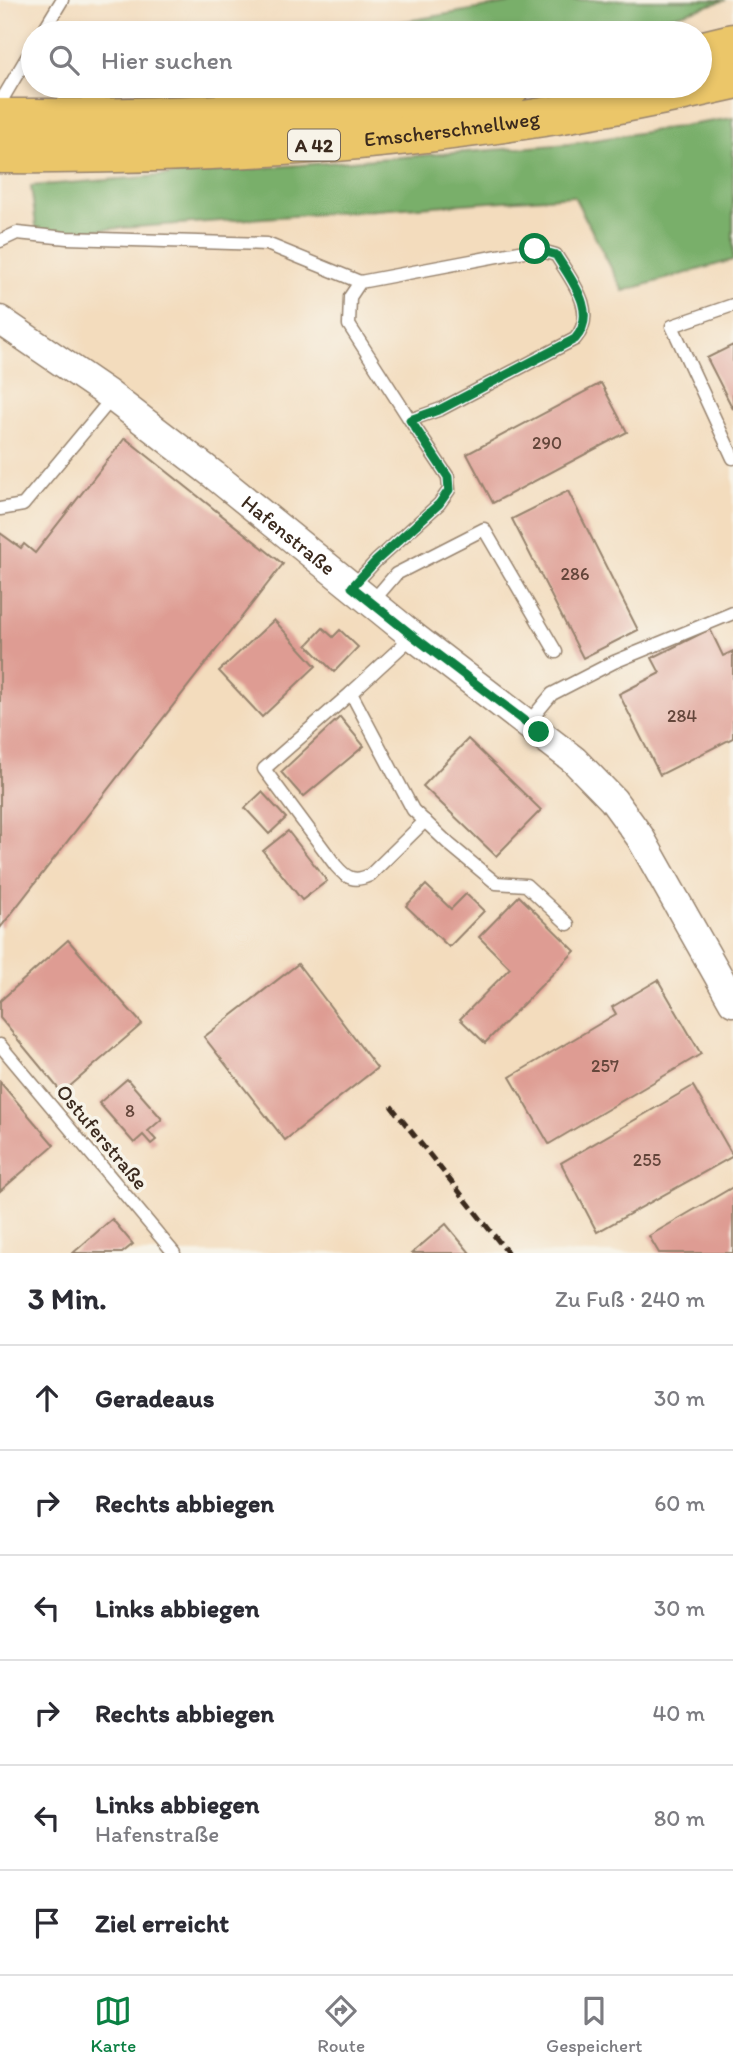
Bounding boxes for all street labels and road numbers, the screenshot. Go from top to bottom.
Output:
street label: Emscherschnellweg [363,105,542,152]
road number: A 42 [288,130,340,160]
street label: Hafenstraße [237,489,341,580]
street label: Ostuferstraße [51,1079,154,1194]

